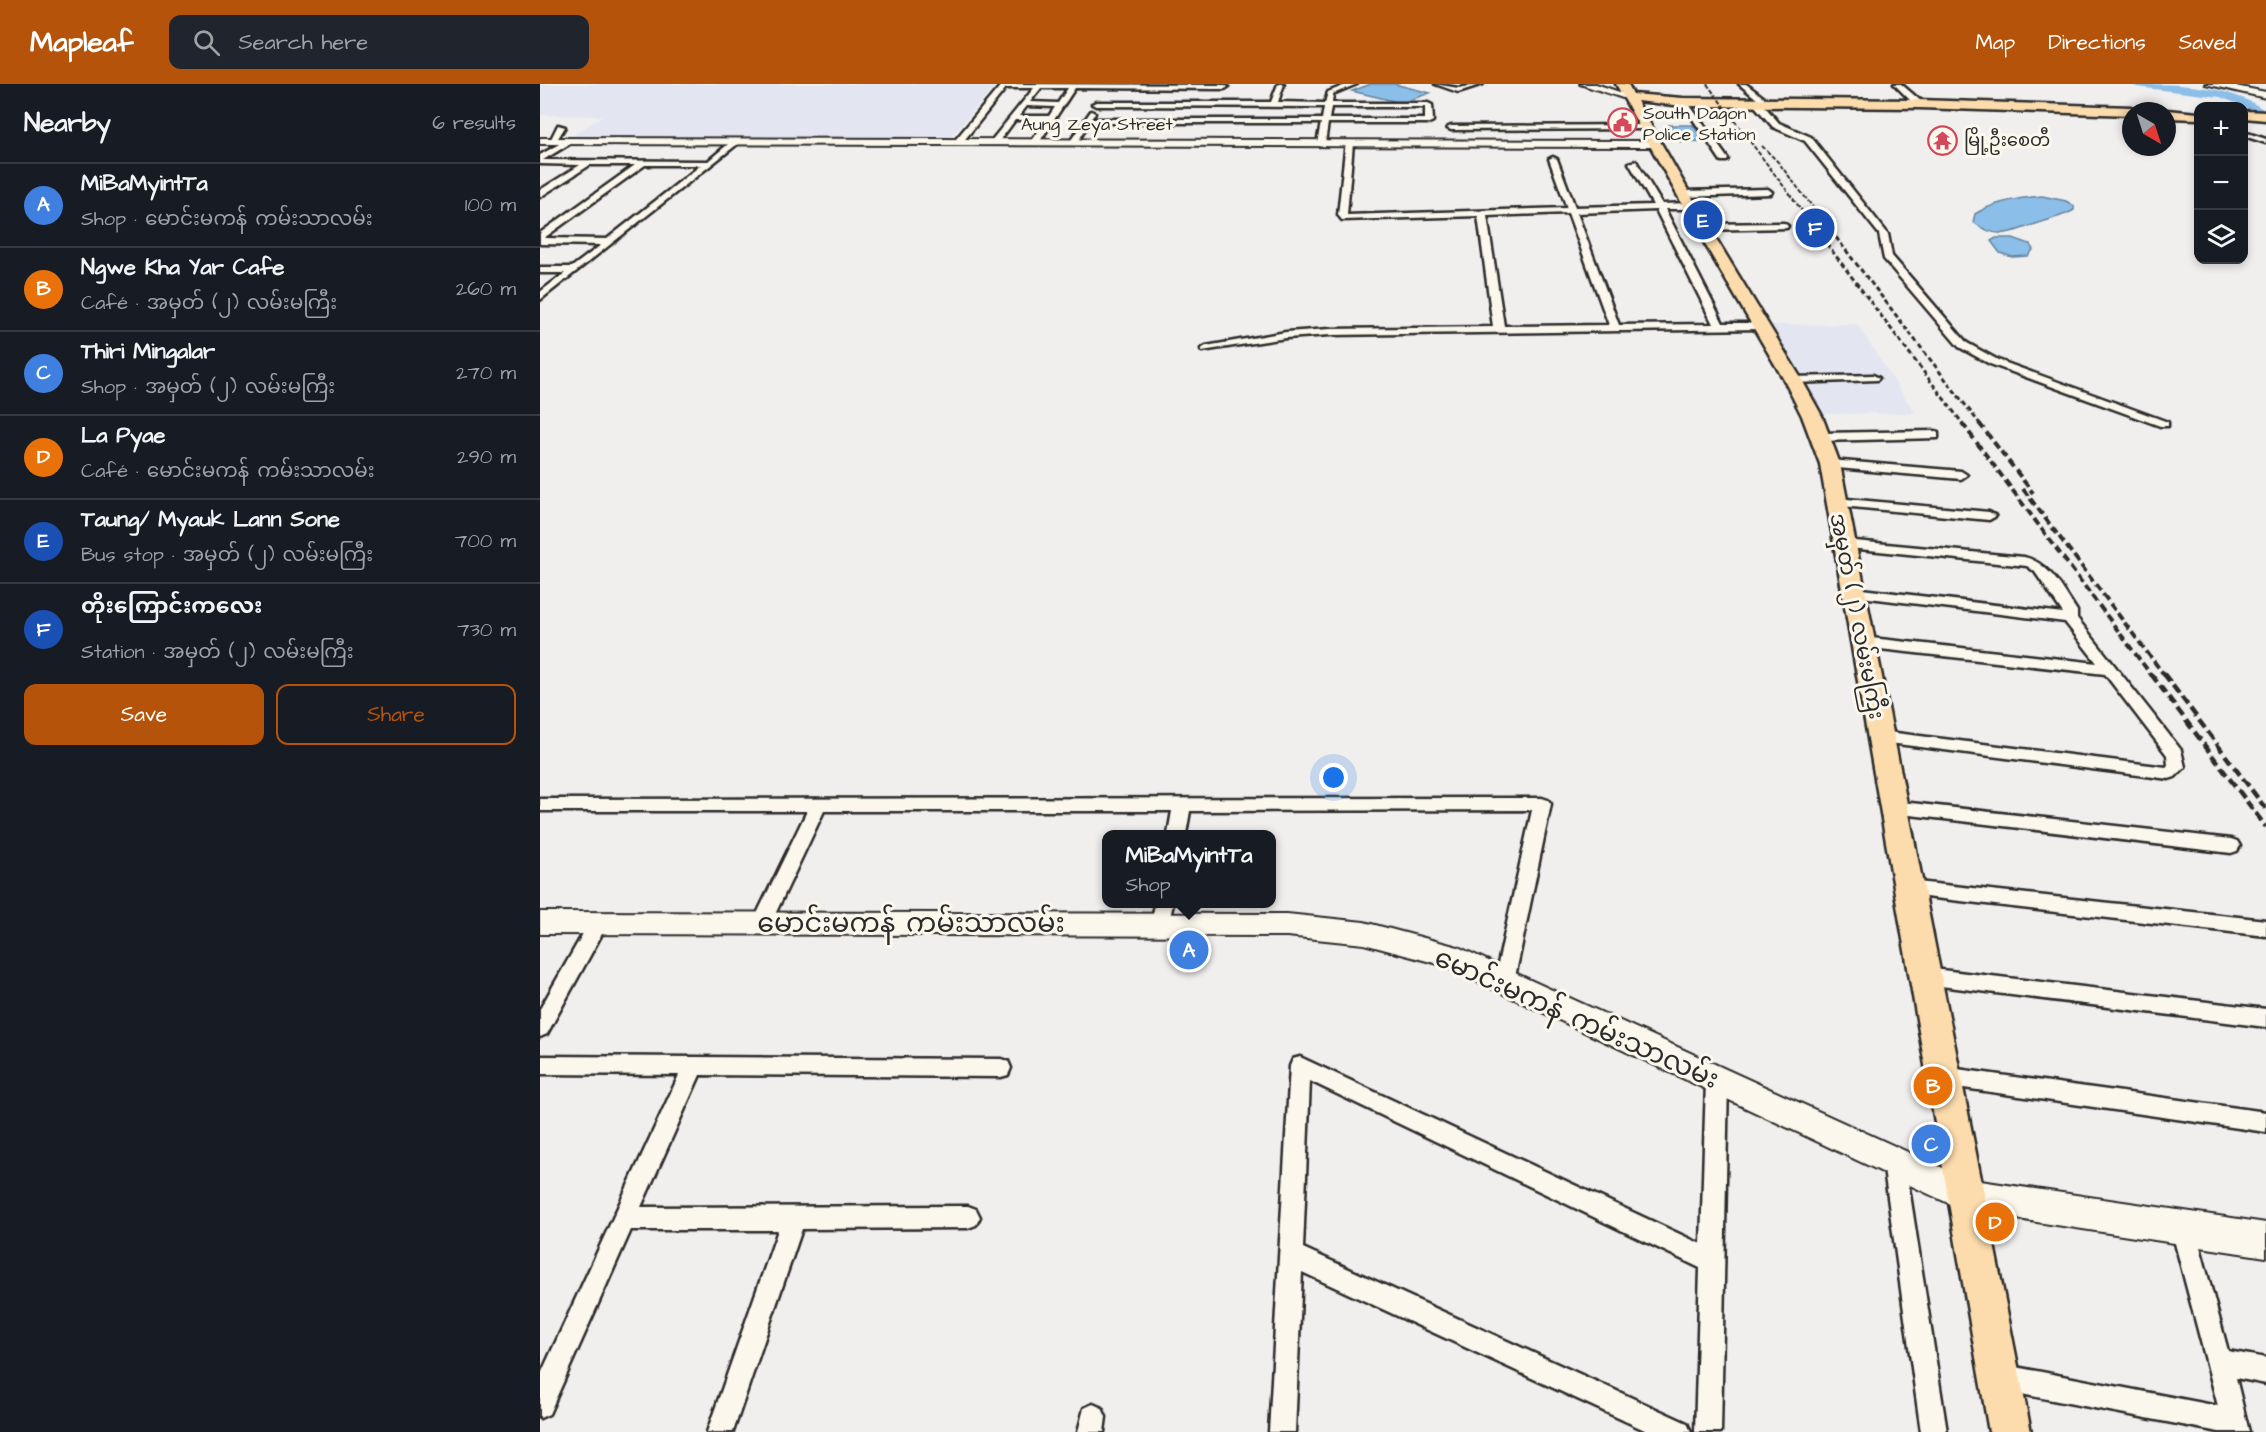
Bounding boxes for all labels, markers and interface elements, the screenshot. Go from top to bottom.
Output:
search box [169,15,589,69]
text: Mapleaf [30,23,133,62]
icon: search [190,26,223,59]
text: Search here [238,27,368,58]
text: Map [1975,28,2015,57]
text: Directions [2048,28,2146,57]
text: Saved [2179,28,2236,57]
place label: South Dagon Police Station [1643,101,1756,147]
north arrow [2122,102,2176,156]
map controls [2194,102,2248,264]
button: + [2194,102,2248,156]
text: Nearby [24,105,111,141]
public building icon: South Dagon Police Station [1606,107,1638,139]
text: 6 results [432,109,516,137]
street label: Aung Zeya Street [1021,112,1174,138]
temple icon: မြို့ဦးစေတီ [1927,124,1959,156]
place label: မြို့ဦးစေတီ [1964,126,2050,155]
button: − [2194,156,2248,210]
text: MiBaMyintTa [81,168,208,199]
text: A [37,191,50,219]
text: 100 m [465,191,516,219]
pin: E [1684,198,1722,242]
text: Shop · မောင်းမကန် ကမ်းသာလမ်း [81,205,373,233]
pin: F [1796,206,1834,250]
button: layers [2194,210,2248,264]
text: Ngwe Kha Yar Cafe [81,252,284,283]
text: B [36,275,51,303]
text: 260 m [456,275,516,303]
text: Café · အမှတ် (၂) လမ်းမကြီး [81,289,337,317]
text: Thiri Mingalar [81,336,215,367]
text: C [36,359,51,387]
text: 270 m [456,359,516,387]
text: Shop · အမှတ် (၂) လမ်းမကြီး [81,373,335,401]
text: La Pyae [81,420,165,451]
text: D [37,443,50,471]
text: 290 m [457,443,516,471]
text: Café · မောင်းမကန် ကမ်းသာလမ်း [81,457,375,485]
text: Taung/ Myauk Lann Sone [81,504,340,535]
street label: အမှတ် (၂) လမ်းမကြီး [1820,510,1893,722]
text: E [38,527,49,555]
text: 700 m [455,527,516,555]
text: Bus stop · အမှတ် (၂) လမ်းမကြီး [81,541,373,569]
text: တိုးကြောင်းကလေး [81,591,263,622]
text: F [37,616,50,644]
text: 730 m [457,616,516,644]
text: Station · အမှတ် (၂) လမ်းမကြီး [81,638,354,666]
button: Save [24,684,264,745]
button: Share [276,684,516,745]
your location [1319,763,1348,792]
popup [1102,830,1276,908]
text: MiBaMyintTa [1126,840,1252,871]
text: Shop [1126,871,1171,899]
street label: မောင်းမကန် ကမ်းသာလမ်း [757,904,1065,945]
pin: A [1170,928,1208,972]
street label: မောင်းမကန် ကမ်းသာလမ်း [1428,938,1725,1101]
pin: B [1914,1064,1952,1108]
pin: C [1912,1122,1950,1166]
pin: D [1976,1200,2014,1244]

